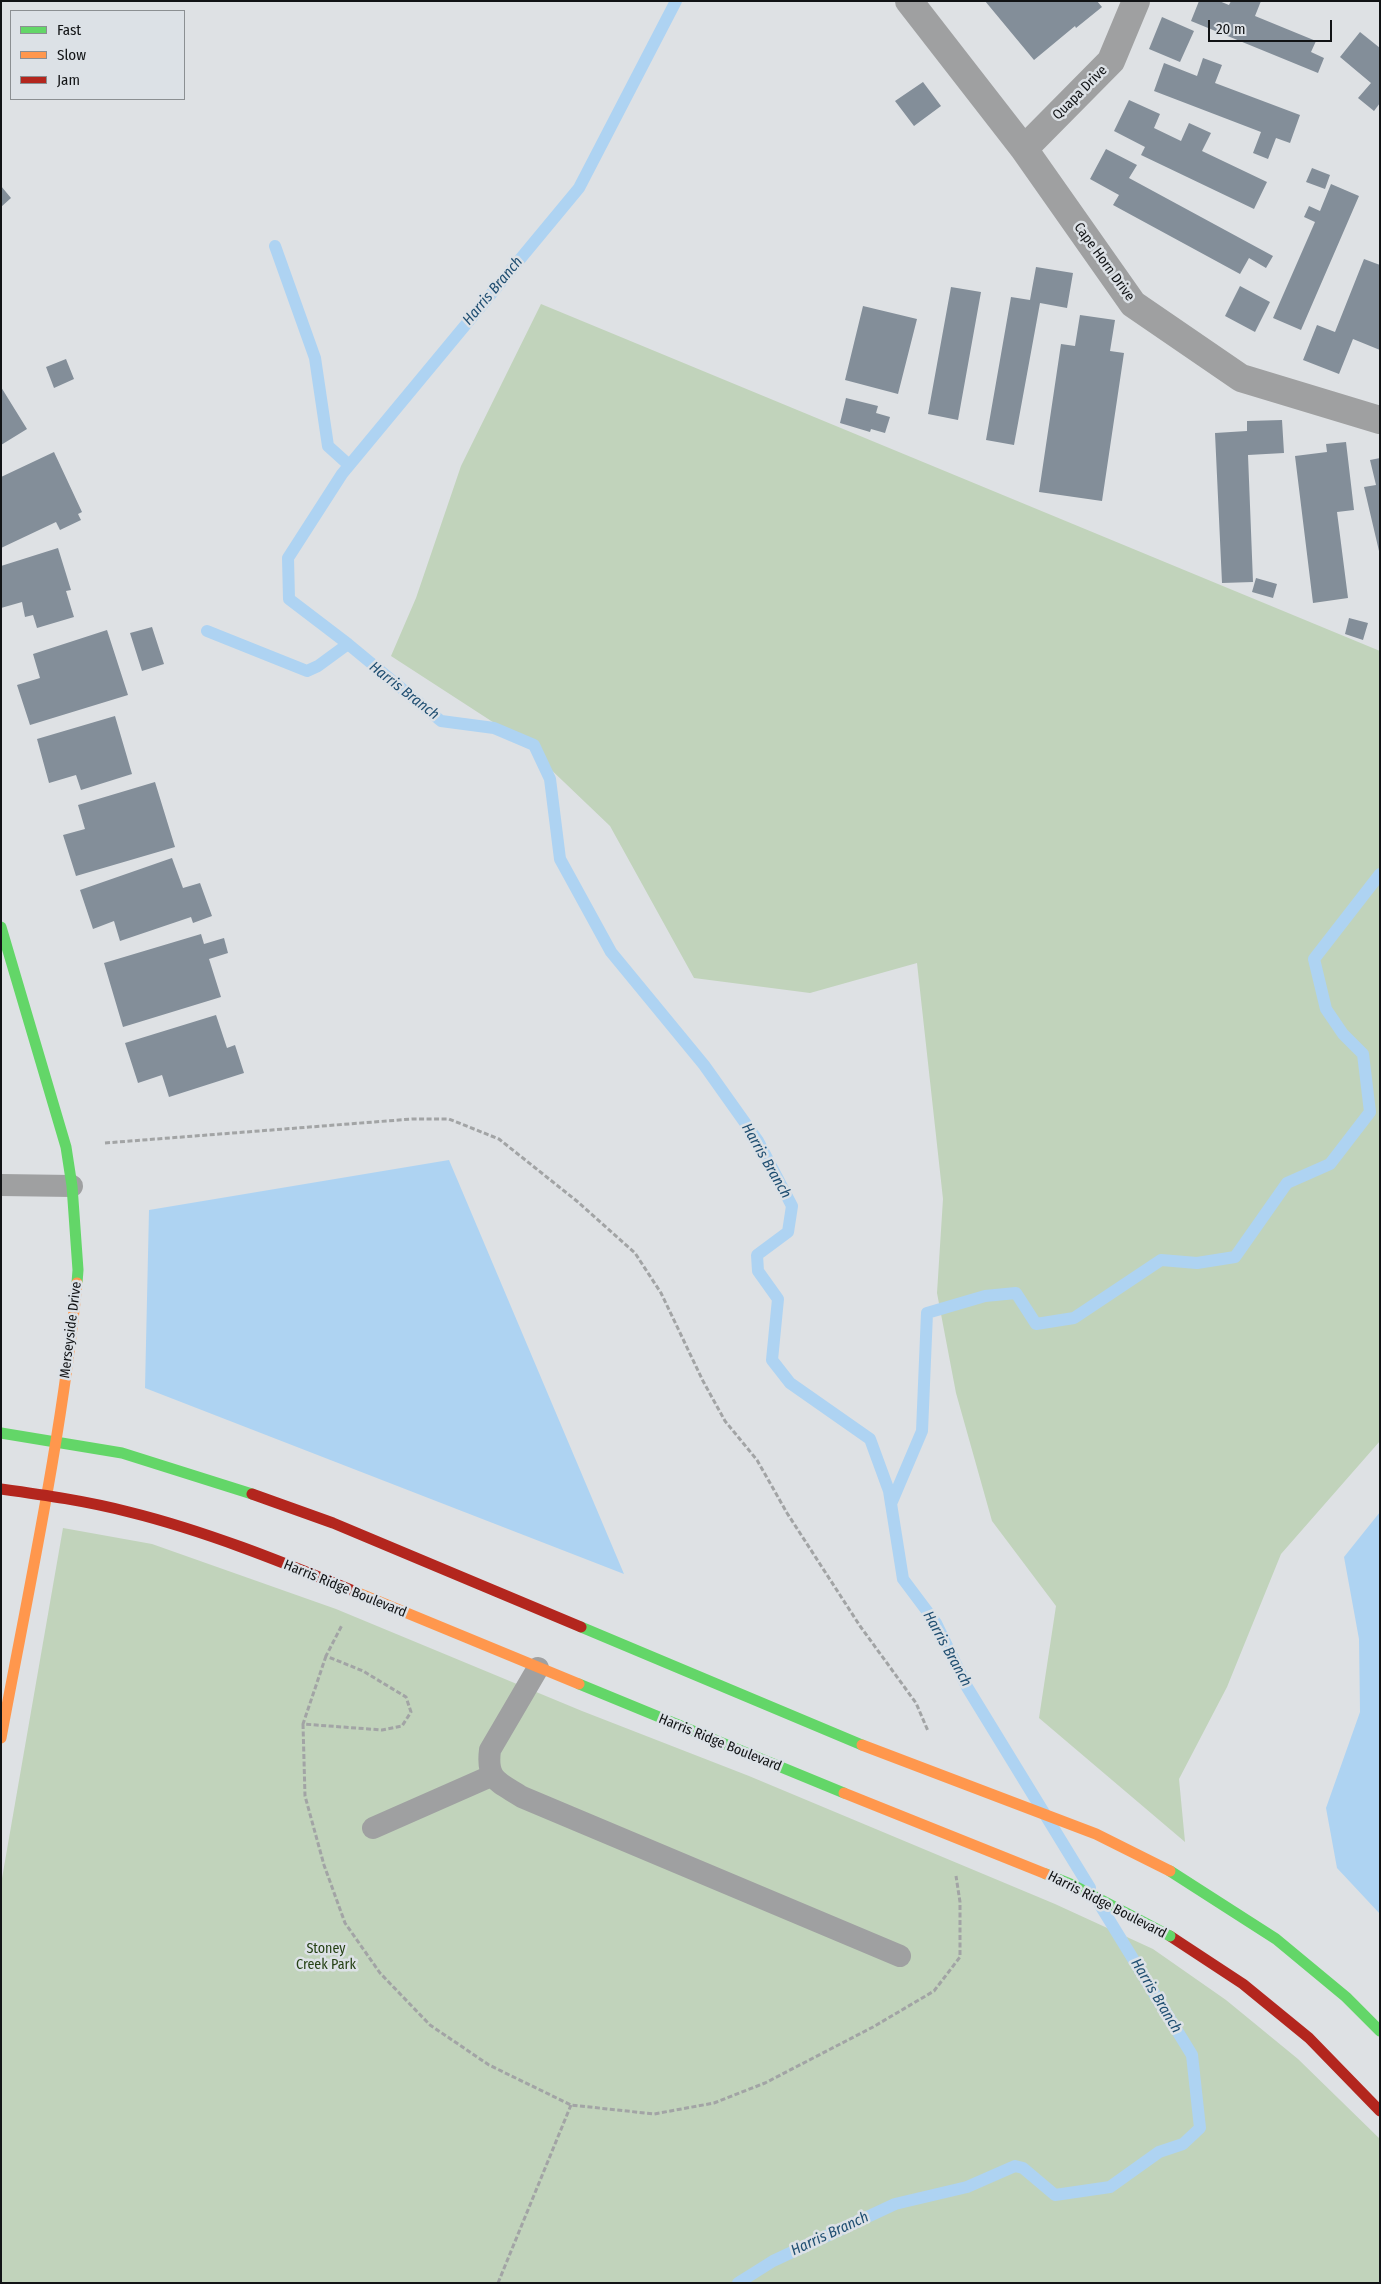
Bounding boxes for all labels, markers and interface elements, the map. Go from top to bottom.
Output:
legend [10,10,185,100]
scale bar [1211,10,1335,42]
text: 20 m [1216,20,1246,38]
text: Fast [57,21,81,39]
text: Slow [57,46,86,64]
street label: Quapa Drive [1049,62,1111,124]
text: Jam [57,71,80,89]
street label: Cape Horn Drive [1070,220,1138,304]
water label: Harris Branch [459,253,527,329]
water label: Harris Branch [365,658,443,724]
water label: Harris Branch [737,1120,795,1202]
street label: Merseyside Drive [57,1281,85,1379]
street label: Harris Ridge Boulevard [281,1557,409,1621]
water label: Harris Branch [919,1608,975,1690]
street label: Harris Ridge Boulevard [656,1711,784,1775]
street label: Harris Ridge Boulevard [1045,1868,1169,1942]
park label: Stoney Creek Park [296,1941,356,1974]
water label: Harris Branch [1127,1955,1185,2037]
water label: Harris Branch [788,2208,872,2260]

